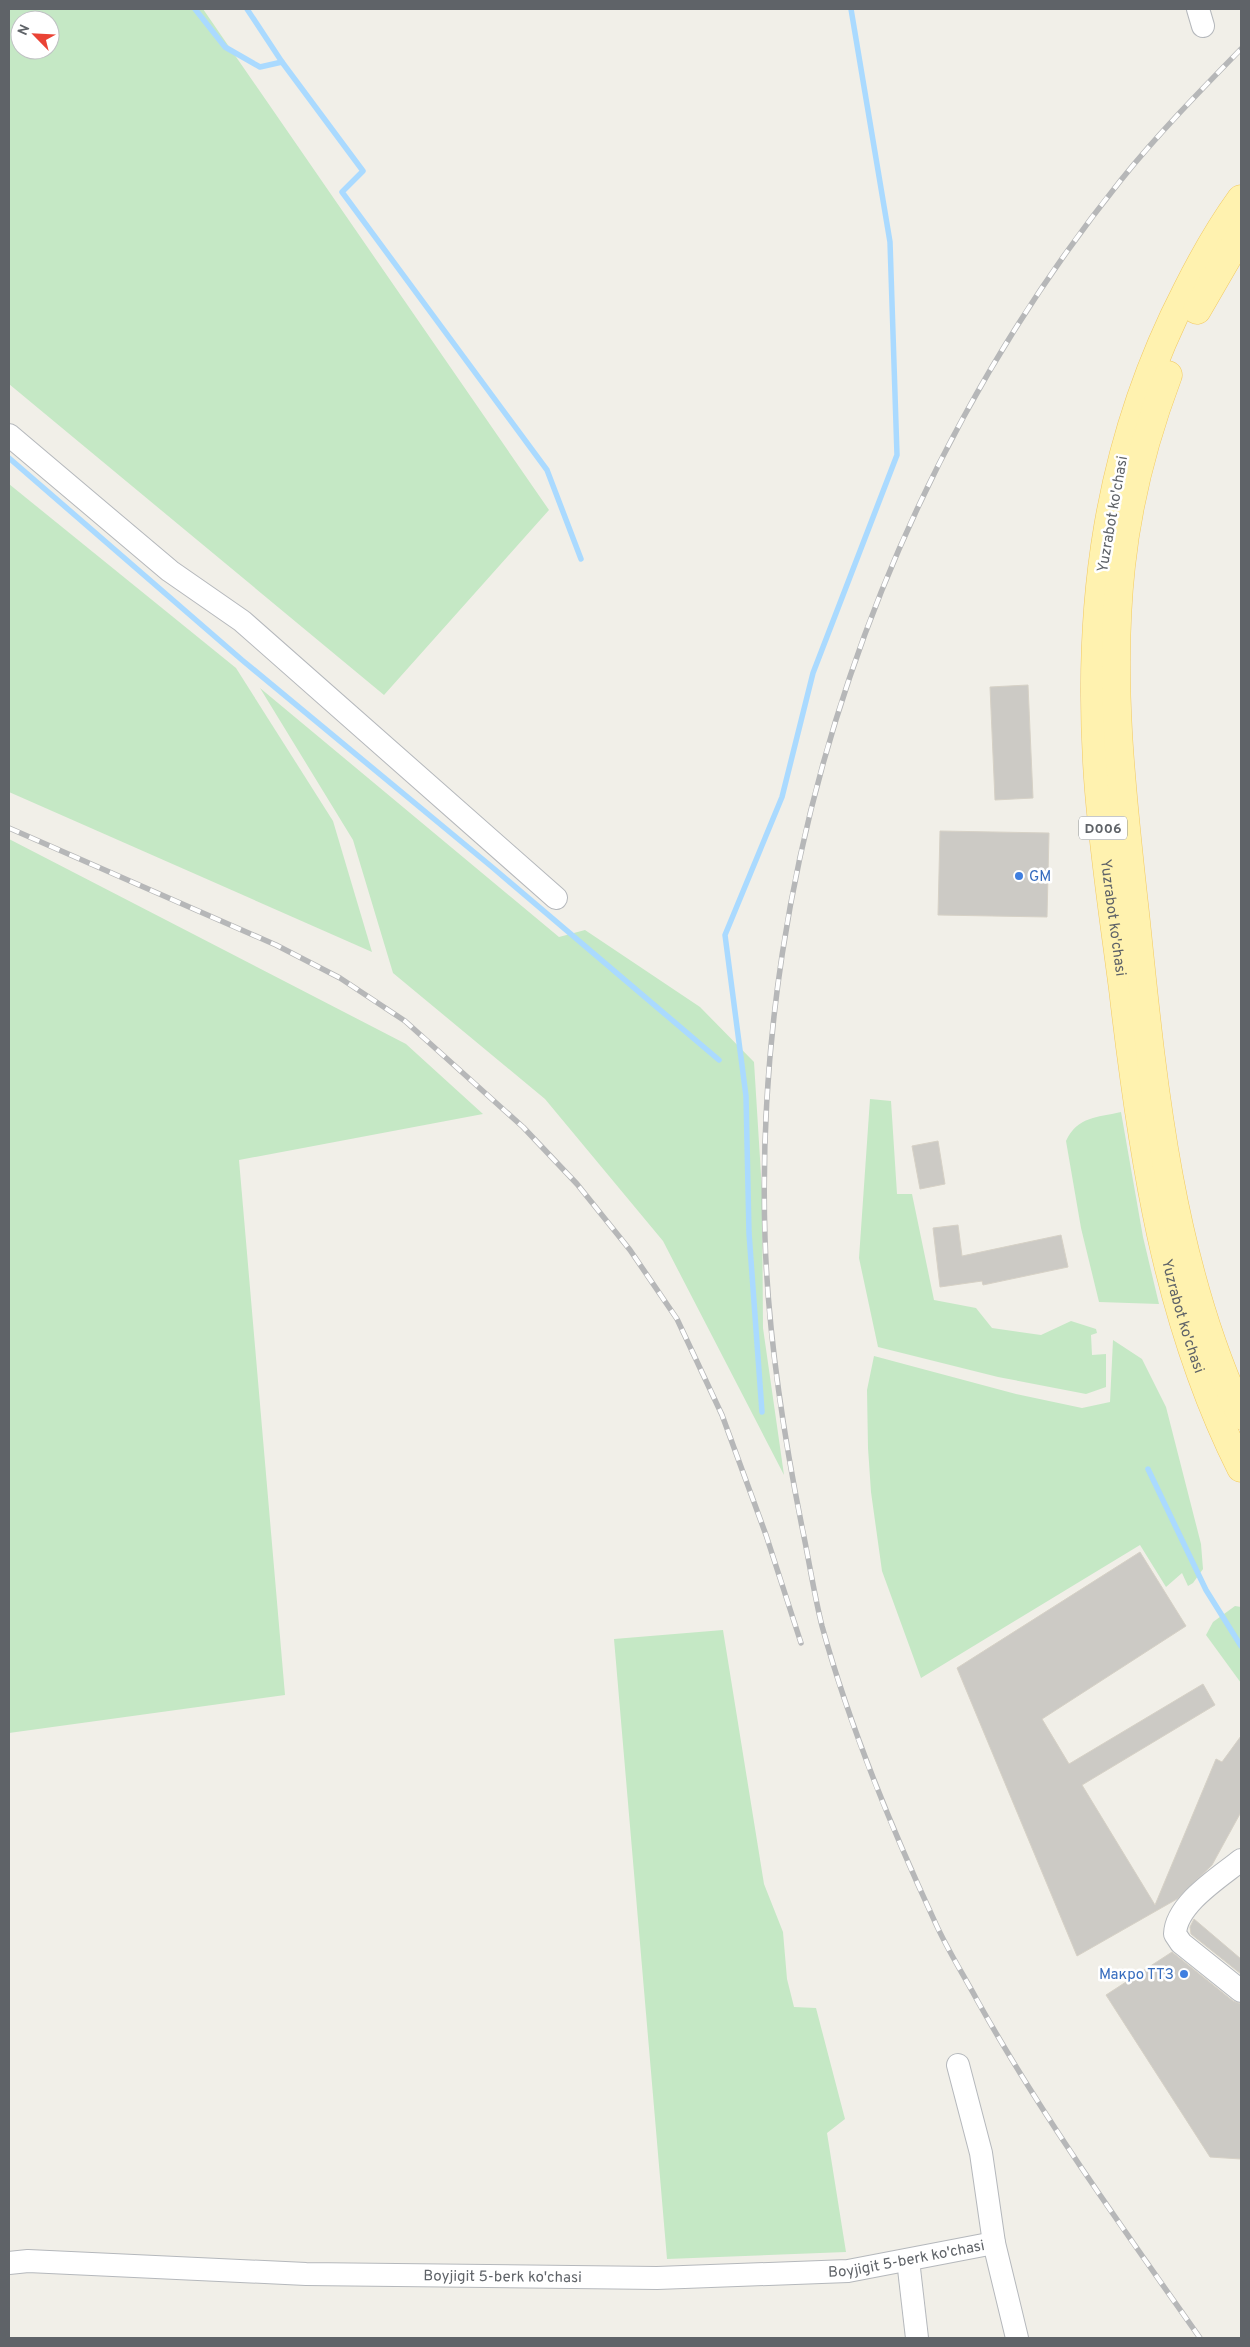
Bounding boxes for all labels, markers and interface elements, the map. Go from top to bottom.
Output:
north arrow [10,10,60,60]
text: N [15,22,34,38]
street label: Yuzrabot ko'chasi [1094,454,1133,574]
road number: D006 [1079,816,1127,840]
street label: Yuzrabot ko'chasi [1095,858,1129,978]
place label: GM [1029,868,1051,887]
marker: GM [1013,870,1025,882]
street label: Yuzrabot ko'chasi [1156,1257,1208,1376]
place label: Макро ТТЗ [1099,1966,1174,1985]
marker: Макро ТТЗ [1178,1968,1190,1980]
street label: Boyjigit 5-berk ko'chasi [828,2237,986,2283]
street label: Boyjigit 5-berk ko'chasi [423,2267,582,2288]

